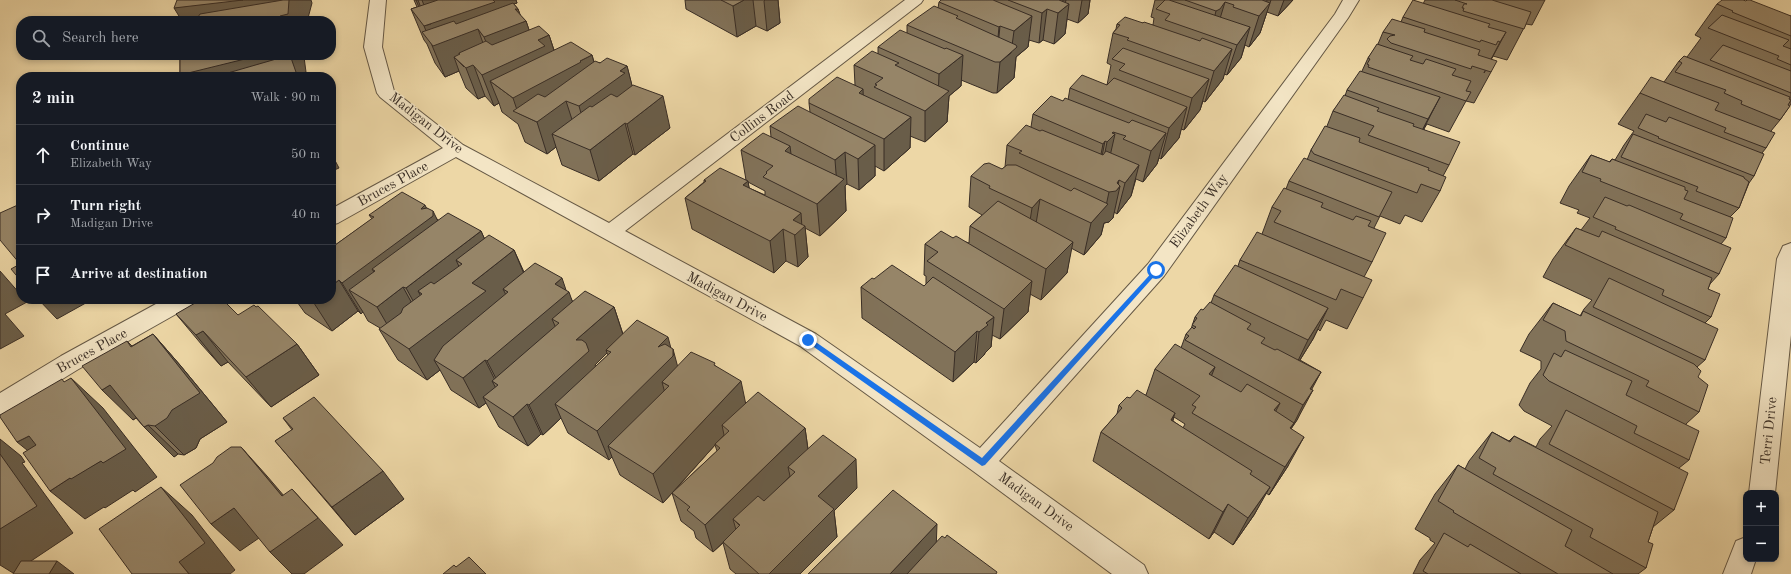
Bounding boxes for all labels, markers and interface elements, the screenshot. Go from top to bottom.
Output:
search box [16,16,336,60]
icon: search [30,27,52,49]
text: Search here [62,31,139,46]
street label: Collins Road [727,88,797,146]
text: 2 min [32,90,75,107]
street label: Madigan Drive [386,90,466,156]
text: Walk · 90 m [251,91,320,104]
text: Continue [70,139,129,154]
icon: ahead [32,144,54,166]
text: 50 m [291,148,320,161]
text: Elizabeth Way [70,157,152,170]
street label: Bruces Place [355,159,431,209]
street label: Elizabeth Way [1167,171,1231,251]
text: Turn right [70,199,141,214]
icon: right [32,204,54,226]
text: 40 m [291,208,320,221]
text: Madigan Drive [70,217,153,230]
route start [1147,261,1165,279]
icon: arrive [32,264,54,286]
text: Arrive at destination [70,267,208,282]
street label: Madigan Drive [684,270,770,324]
street label: Bruces Place [54,326,130,376]
route end [799,331,817,349]
street label: Terri Drive [1758,396,1780,466]
street label: Madigan Drive [996,470,1076,534]
map controls [1743,490,1779,562]
button: + [1743,490,1779,526]
button: − [1743,526,1779,562]

